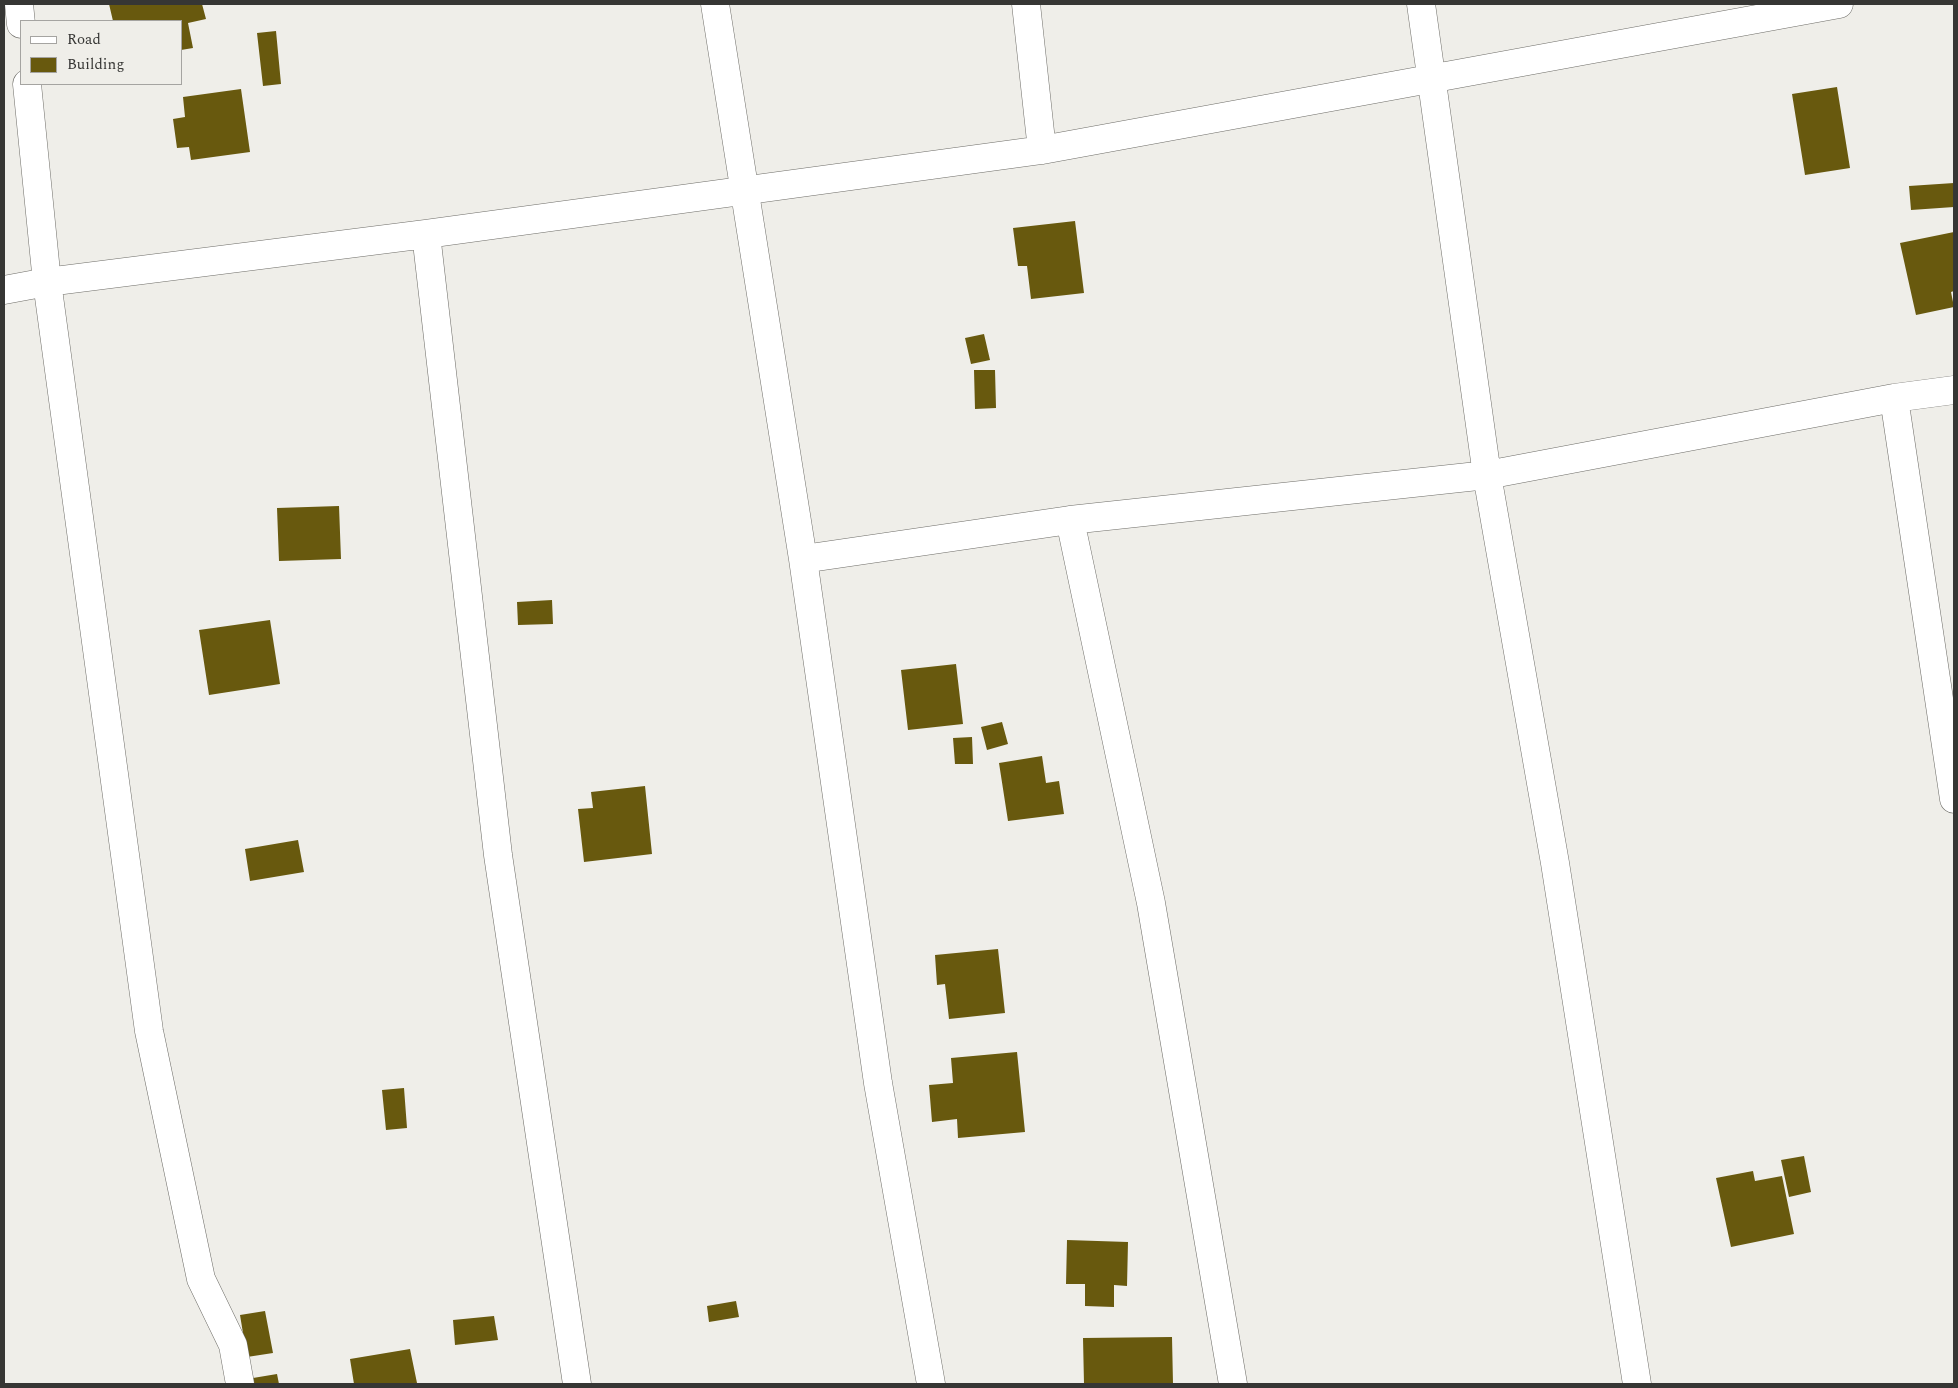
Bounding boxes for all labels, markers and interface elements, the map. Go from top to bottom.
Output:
legend [20,20,182,85]
text: Road [67,28,101,51]
text: Building [67,53,124,76]

